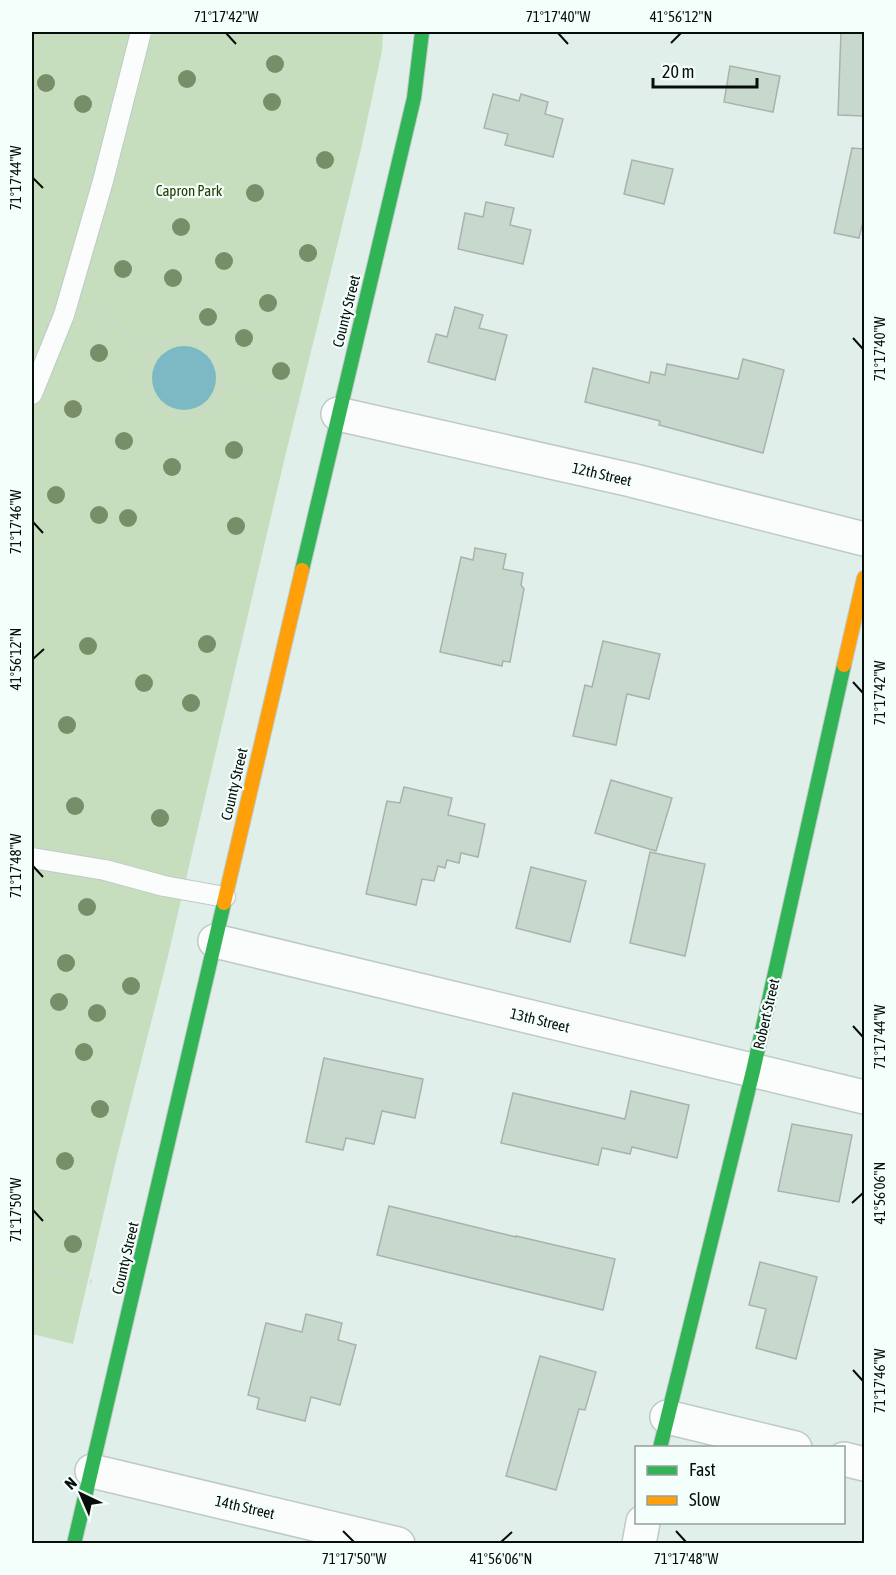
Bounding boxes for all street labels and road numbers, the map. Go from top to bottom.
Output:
street label: County Street [329,273,363,349]
street label: 12th Street [571,459,633,489]
street label: County Street [217,746,251,822]
street label: Robert Street [750,977,782,1051]
street label: 13th Street [509,1004,571,1036]
street label: County Street [108,1220,142,1296]
street label: 14th Street [214,1492,276,1522]

